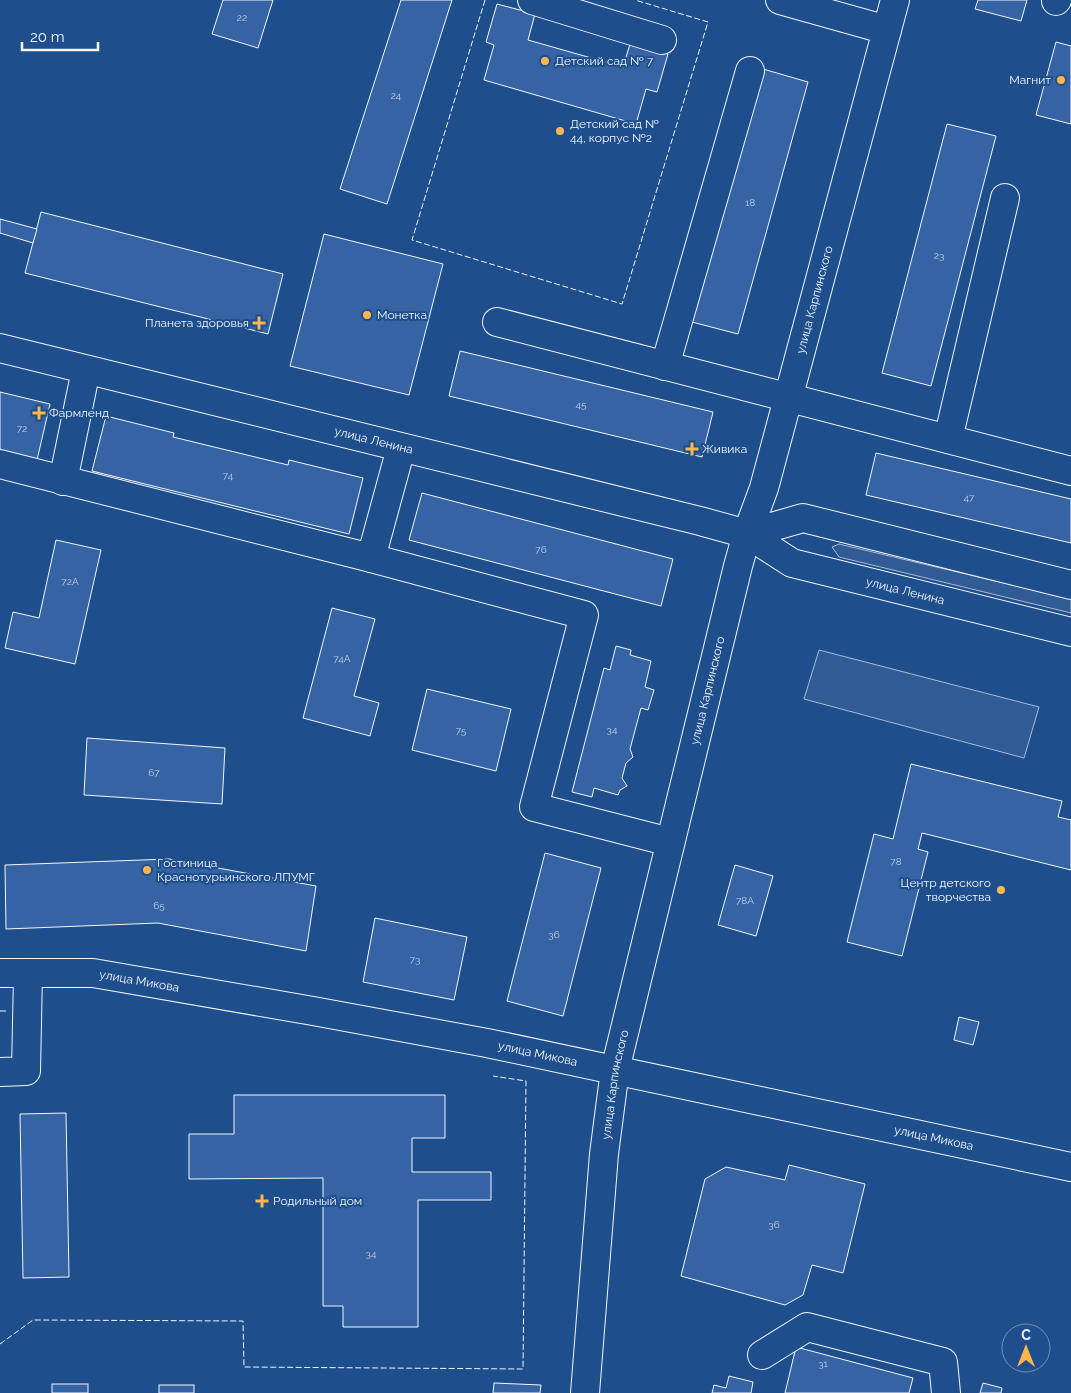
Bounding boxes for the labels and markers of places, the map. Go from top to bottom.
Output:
place label: Детский сад № 7 [555,54,654,68]
marker: Детский сад № 7 [539,55,551,67]
place label: Магнит [1009,73,1051,87]
marker: Магнит [1055,74,1067,86]
place label: Детский сад № 44, корпус №2 [570,117,659,145]
marker: Детский сад № 44, корпус №2 [554,125,566,137]
place label: Монетка [377,308,427,322]
marker: Монетка [361,309,373,321]
place label: Планета здоровья [145,316,249,330]
marker: Планета здоровья [253,317,265,329]
place label: Фармленд [49,406,109,420]
marker: Фармленд [33,407,45,419]
place label: Живика [702,442,747,456]
marker: Живика [686,443,698,455]
place label: Гостиница Краснотурьинского ЛПУМГ [157,856,315,884]
marker: Гостиница Краснотурьинского ЛПУМГ [141,864,153,876]
place label: Центр детского творчества [901,876,991,904]
marker: Центр детского творчества [995,884,1007,896]
marker: Родильный дом [255,1194,269,1208]
place label: Родильный дом [273,1194,362,1208]

